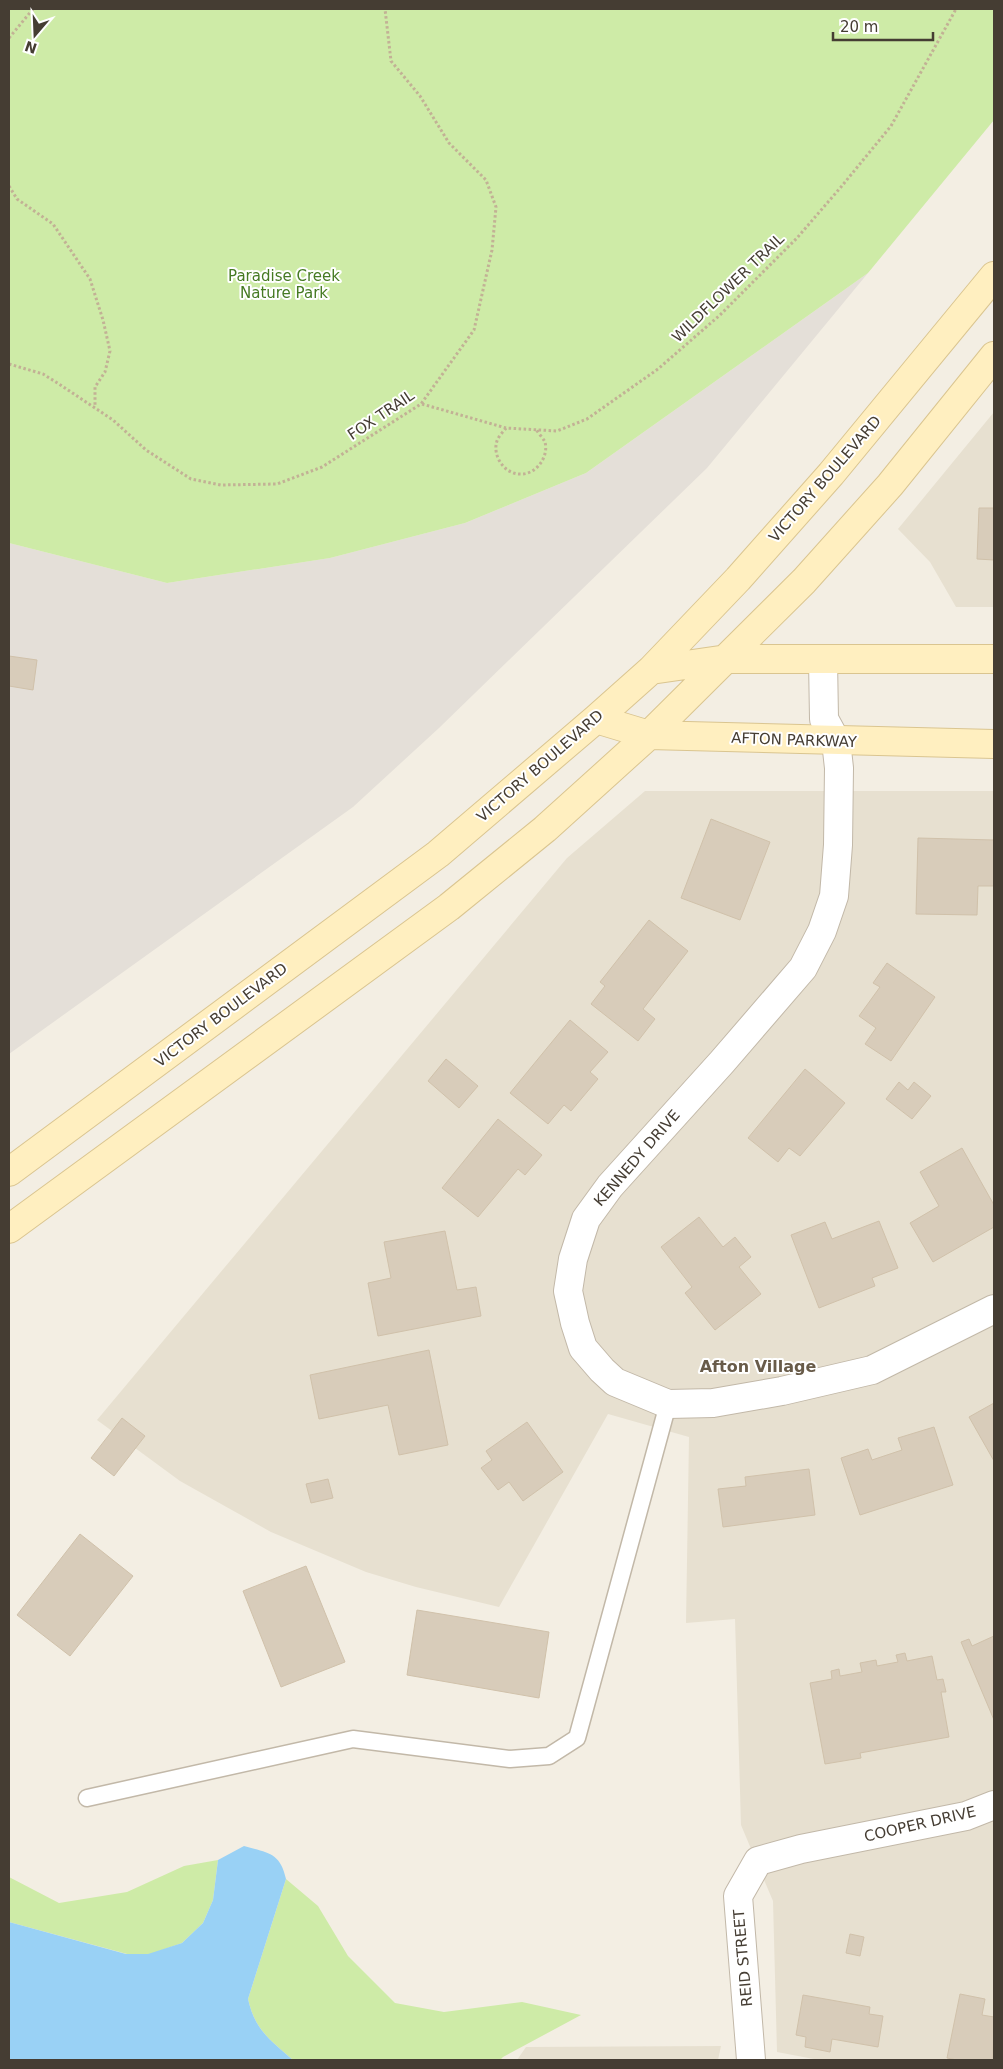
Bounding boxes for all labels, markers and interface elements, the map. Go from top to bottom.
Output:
north arrow [10,10,60,60]
scale bar [833,10,933,42]
text: 20 m [840,18,878,36]
text: N [23,38,39,57]
street label: WILDFLOWER TRAIL [668,229,788,346]
park label: Paradise Creek Nature Park [228,267,340,302]
street label: FOX TRAIL [344,386,418,444]
street label: VICTORY BOULEVARD [765,412,885,546]
street label: VICTORY BOULEVARD [473,706,607,826]
street label: AFTON PARKWAY [731,729,858,751]
street label: VICTORY BOULEVARD [151,959,291,1071]
street label: KENNEDY DRIVE [590,1106,684,1210]
district label: Afton Village [700,1357,816,1376]
street label: COOPER DRIVE [862,1802,978,1846]
street label: REID STREET [730,1908,756,2008]

